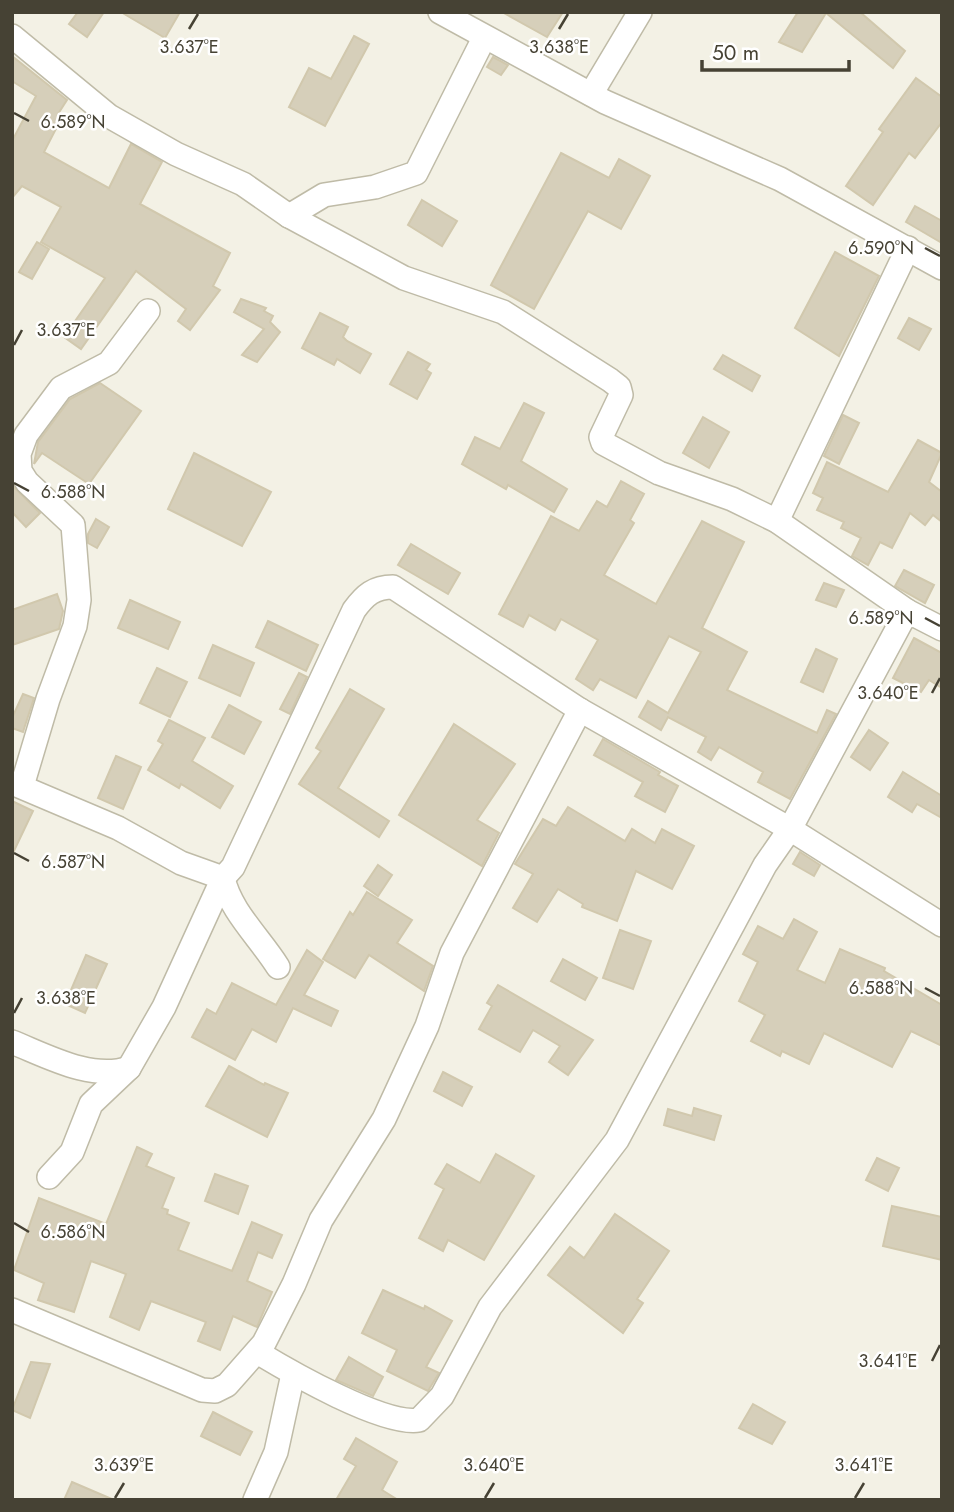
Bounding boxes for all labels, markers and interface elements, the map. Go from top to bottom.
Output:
scale bar [702,28,849,72]
text: 3.637°E [159,34,219,60]
text: 3.638°E [529,34,589,60]
text: 50 m [712,38,759,68]
text: 6.589°N [40,109,106,135]
text: 6.590°N [848,235,914,261]
text: 3.637°E [36,317,96,343]
text: 6.588°N [41,479,105,505]
text: 6.589°N [848,605,914,631]
text: 3.640°E [857,680,919,706]
text: 6.587°N [41,849,105,875]
text: 6.588°N [849,975,913,1001]
text: 3.638°E [36,985,96,1011]
text: 6.586°N [40,1219,106,1245]
text: 3.641°E [859,1348,917,1374]
text: 3.639°E [94,1452,154,1478]
text: 3.640°E [463,1452,525,1478]
text: 3.641°E [835,1452,893,1478]

